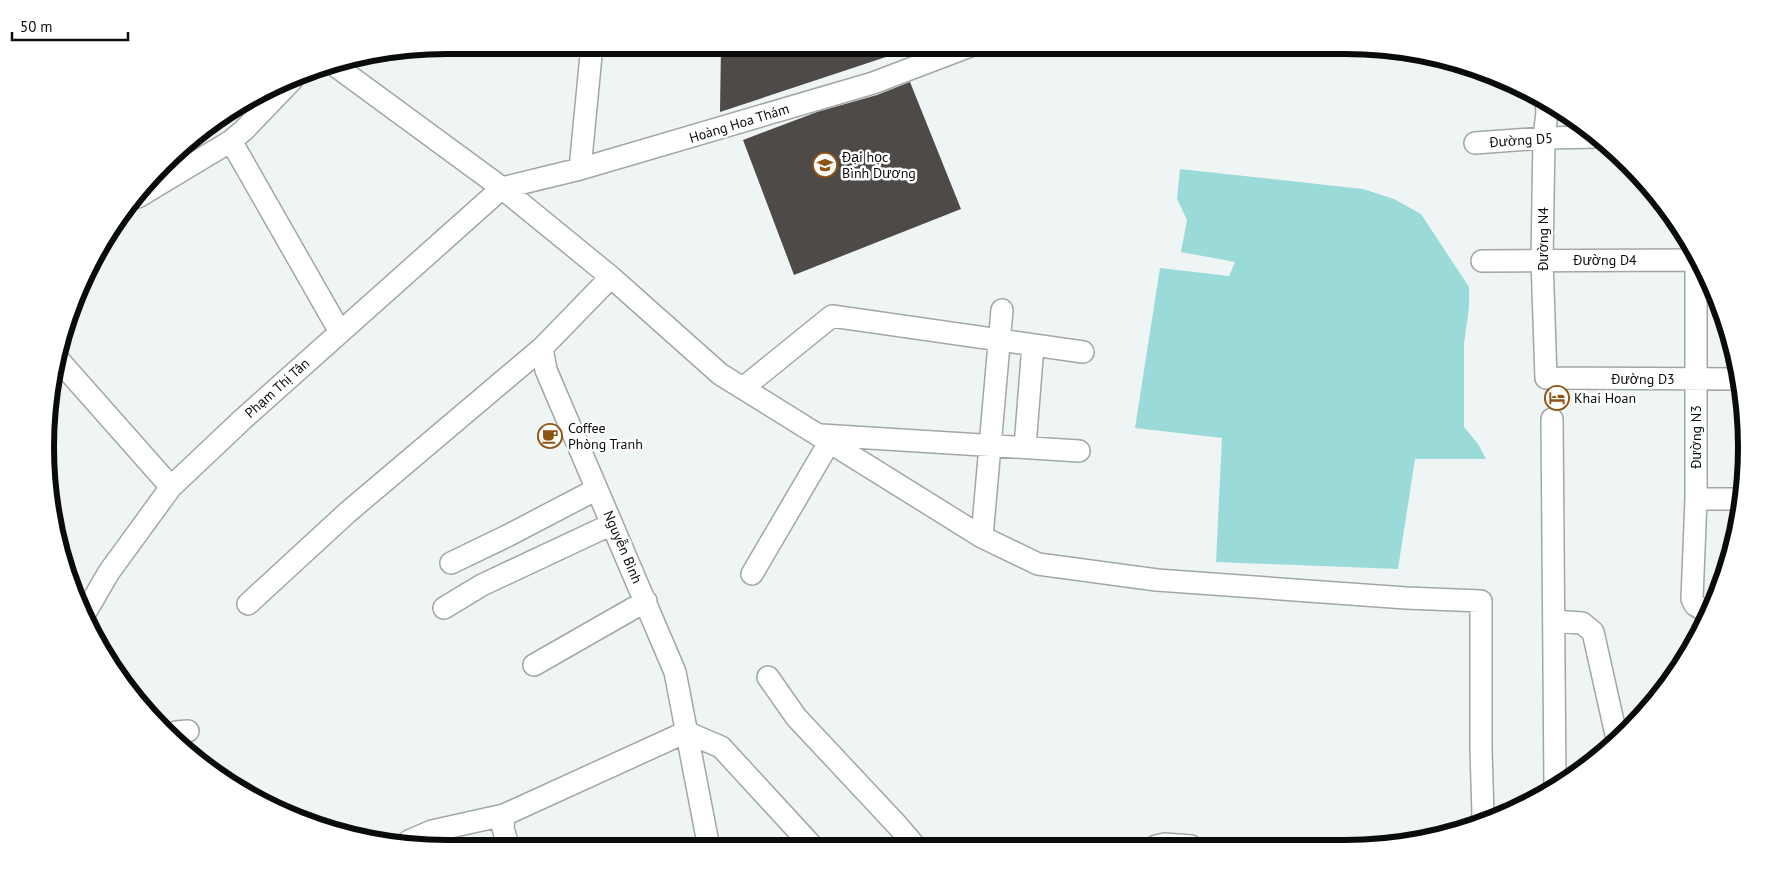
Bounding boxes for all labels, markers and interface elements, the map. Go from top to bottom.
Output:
scale bar [12,10,129,42]
text: 50 m [20,17,53,36]
street label: Hoàng Hoa Thám [687,99,791,147]
street label: Đường D5 [1488,129,1553,151]
place label: Đại học Bình Dương [841,148,916,182]
school or university icon: Đại học Bình Dương [812,152,838,178]
street label: Đường N4 [1534,207,1552,272]
street label: Đường D4 [1572,251,1637,269]
street label: Phạm Thị Tân [241,354,313,422]
street label: Đường D3 [1610,370,1675,388]
hotel icon: Khai Hoan [1544,385,1570,411]
place label: Khai Hoan [1574,389,1636,407]
street label: Đường N3 [1687,405,1705,470]
place label: Coffee Phòng Tranh [568,419,643,453]
cafe icon: Coffee Phòng Tranh [537,423,563,449]
street label: Nguyễn Bình [600,508,646,586]

